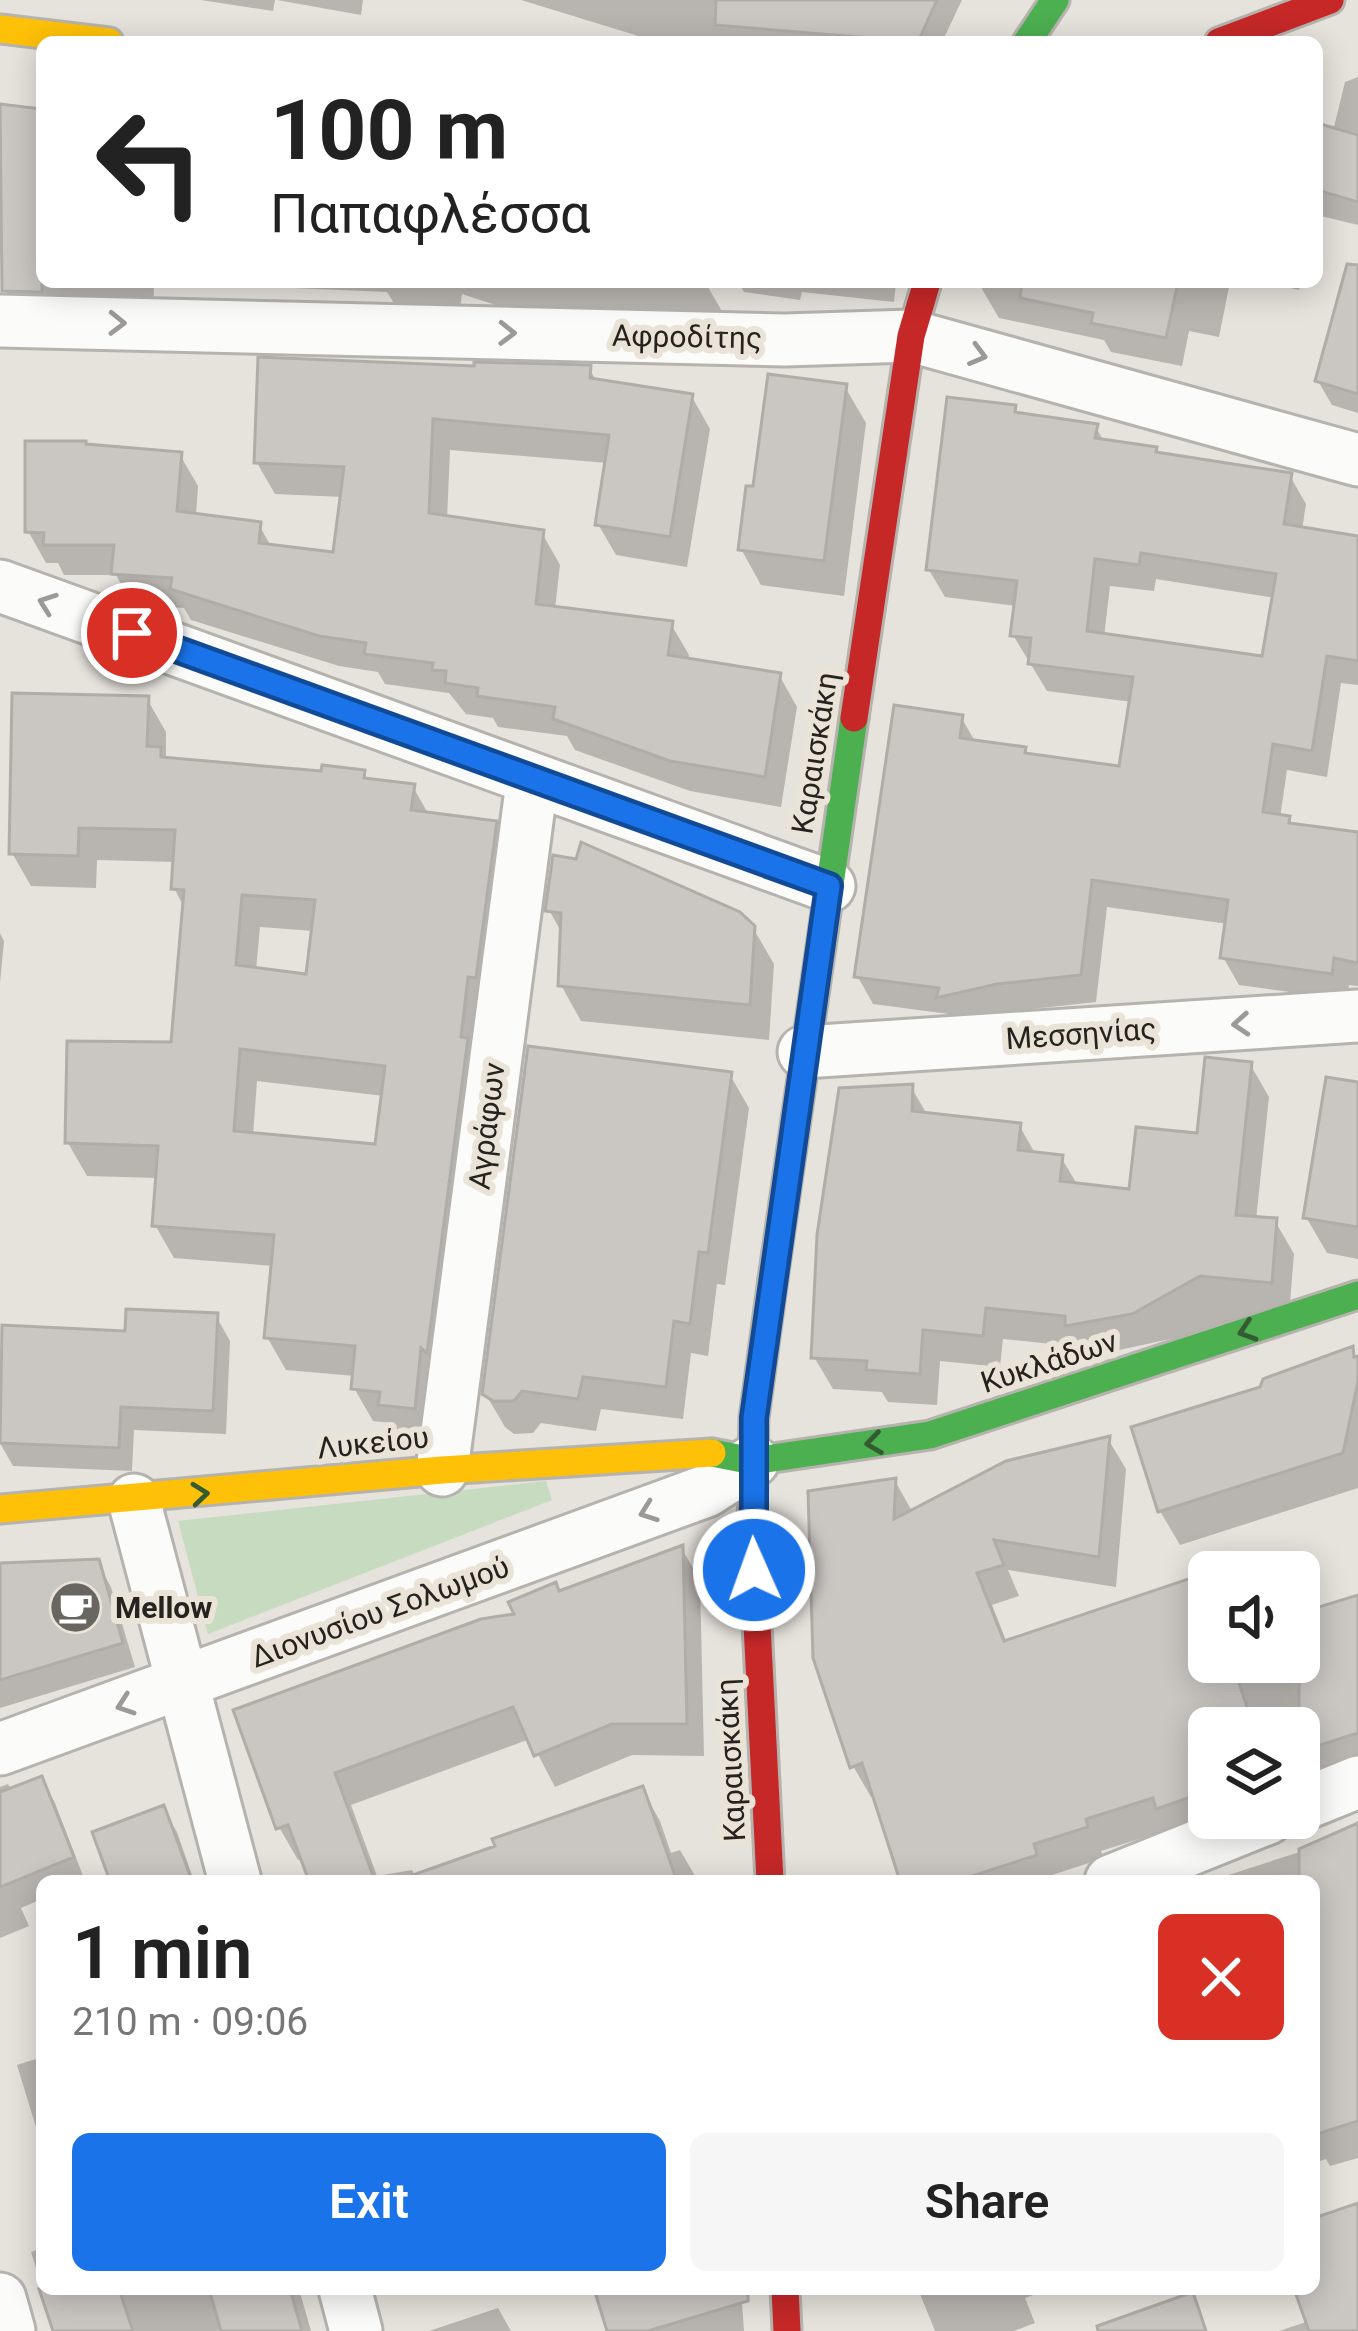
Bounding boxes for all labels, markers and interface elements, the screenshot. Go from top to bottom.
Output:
text: 100 m [270,81,508,180]
icon: left [72,84,228,240]
text: Παπαφλέσσα [270,182,591,245]
one-way arrow [108,310,127,336]
street label: Αφροδίτης [612,318,762,355]
one-way arrow [498,319,517,345]
one-way arrow [967,340,988,365]
pin [81,582,183,684]
one-way arrow [38,593,59,617]
icon: arrive [99,600,165,666]
street label: Καραισκάκη [784,670,845,836]
one-way arrow [1231,1010,1250,1036]
street label: Μεσσηνίας [1005,1011,1157,1056]
street label: Αγράφων [461,1060,512,1191]
one-way arrow [1237,1317,1258,1342]
street label: Κυκλάδων [976,1323,1121,1400]
street label: Λυκείου [315,1419,430,1466]
one-way arrow [864,1429,884,1455]
one-way arrow [191,1482,210,1507]
one-way arrow [639,1498,660,1522]
position arrow [691,1507,817,1633]
street label: Διονυσίου Σολωμού [246,1549,514,1675]
map controls [1188,1551,1320,1839]
button: sound [1188,1551,1320,1683]
cafe icon: Mellow [48,1580,104,1636]
place label: Mellow [115,1590,212,1625]
street label: Καραισκάκη [709,1678,752,1842]
one-way arrow [116,1691,137,1715]
button: layers [1188,1707,1320,1839]
text: 1 min [72,1911,253,1996]
button: close [1158,1914,1284,2040]
text: 210 m · 09:06 [72,1999,308,2045]
button: Exit [72,2133,666,2271]
button: Share [690,2133,1284,2271]

